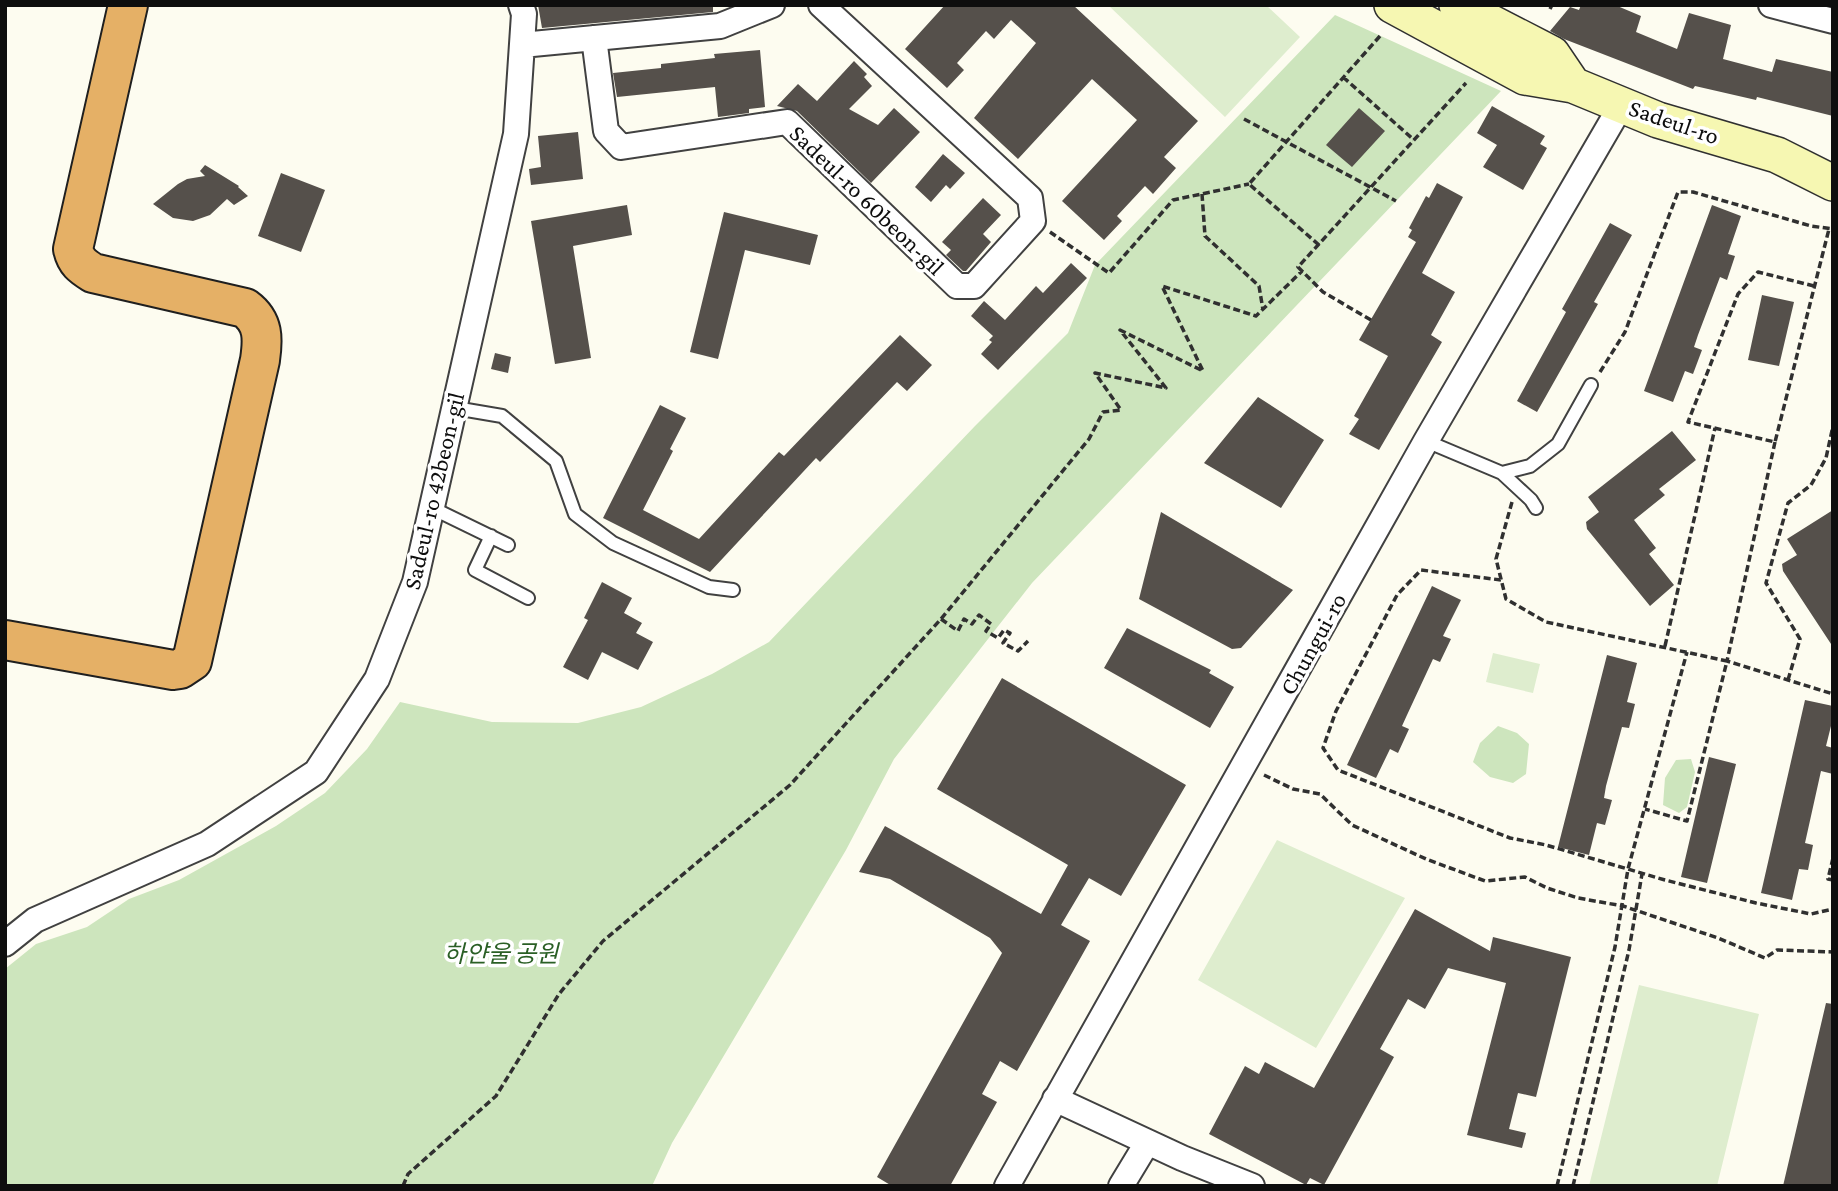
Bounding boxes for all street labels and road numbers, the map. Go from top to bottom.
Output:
street label: Sadeul-ro [1626,94,1723,149]
street label: Sadeul-ro 60beon-gil [785,119,950,280]
street label: Sadeul-ro 42beon-gil [398,390,469,592]
street label: Chungui-ro [1274,588,1352,699]

